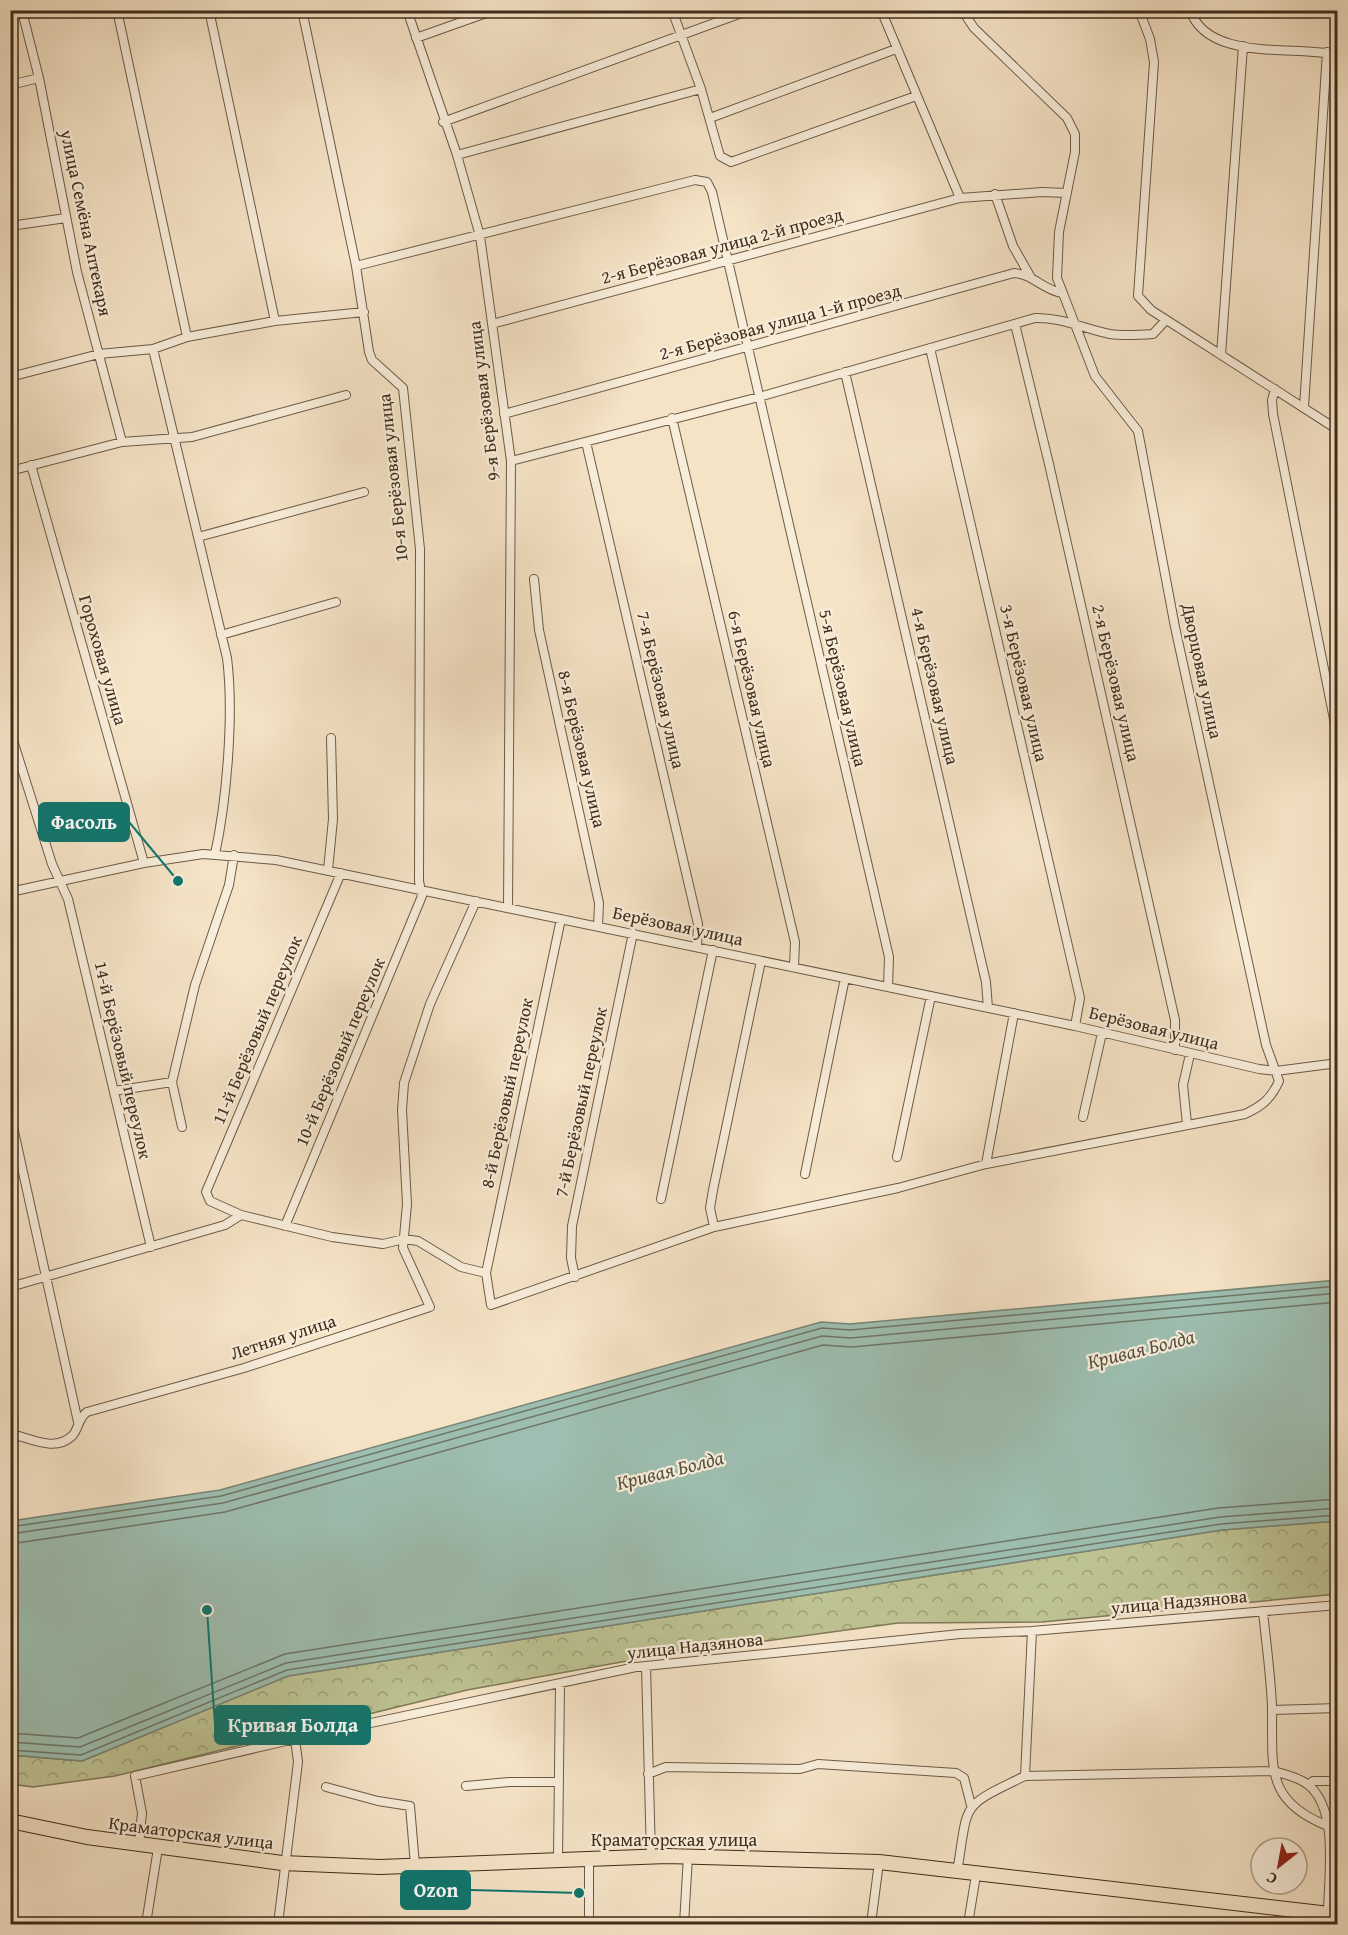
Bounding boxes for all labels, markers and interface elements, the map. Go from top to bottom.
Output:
street label: улица Семёна Аптекаря [53,126,119,319]
street label: 2-я Берёзовая улица 2-й проезд [598,200,846,291]
street label: 2-я Берёзовая улица 1-й проезд [656,276,904,367]
street label: 9-я Берёзовая улица [460,319,507,482]
street label: 10-я Берёзовая улица [370,392,415,564]
street label: Гороховая улица [72,592,135,728]
street label: Дворцовая улица [1175,600,1230,741]
street label: 3-я Берёзовая улица [993,602,1056,765]
street label: 2-я Берёзовая улица [1085,602,1148,765]
street label: 4-я Берёзовая улица [904,605,967,768]
street label: 5-я Берёзовая улица [812,607,875,770]
street label: 6-я Берёзовая улица [721,608,784,771]
street label: 7-я Берёзовая улица [630,609,693,772]
street label: 8-я Берёзовая улица [551,668,614,831]
callout: Фасоль [39,803,129,841]
text: Фасоль [51,807,117,836]
street label: Берёзовая улица [610,898,746,953]
street label: 11-й Берёзовый переулок [205,931,309,1128]
street label: 10-й Берёзовый переулок [288,953,392,1150]
street label: 14-й Берёзовый переулок [88,958,160,1162]
street label: 8-й Берёзовый переулок [473,995,540,1190]
street label: Берёзовая улица [1086,998,1222,1057]
street label: 7-й Берёзовый переулок [547,1004,614,1199]
street label: Летняя улица [226,1307,340,1366]
water label: Кривая Болда [1084,1321,1198,1376]
water label: Кривая Болда [613,1442,727,1497]
street label: улица Надзянова [1109,1582,1249,1621]
street label: улица Надзянова [625,1625,765,1666]
callout: Кривая Болда [215,1706,370,1744]
text: Кривая Болда [228,1710,359,1739]
street label: Краматорская улица [107,1809,276,1856]
street label: Краматорская улица [591,1826,757,1853]
north arrow [1249,1836,1309,1896]
text: С [1261,1866,1281,1891]
callout: Ozon [401,1871,470,1909]
text: Ozon [414,1875,458,1904]

